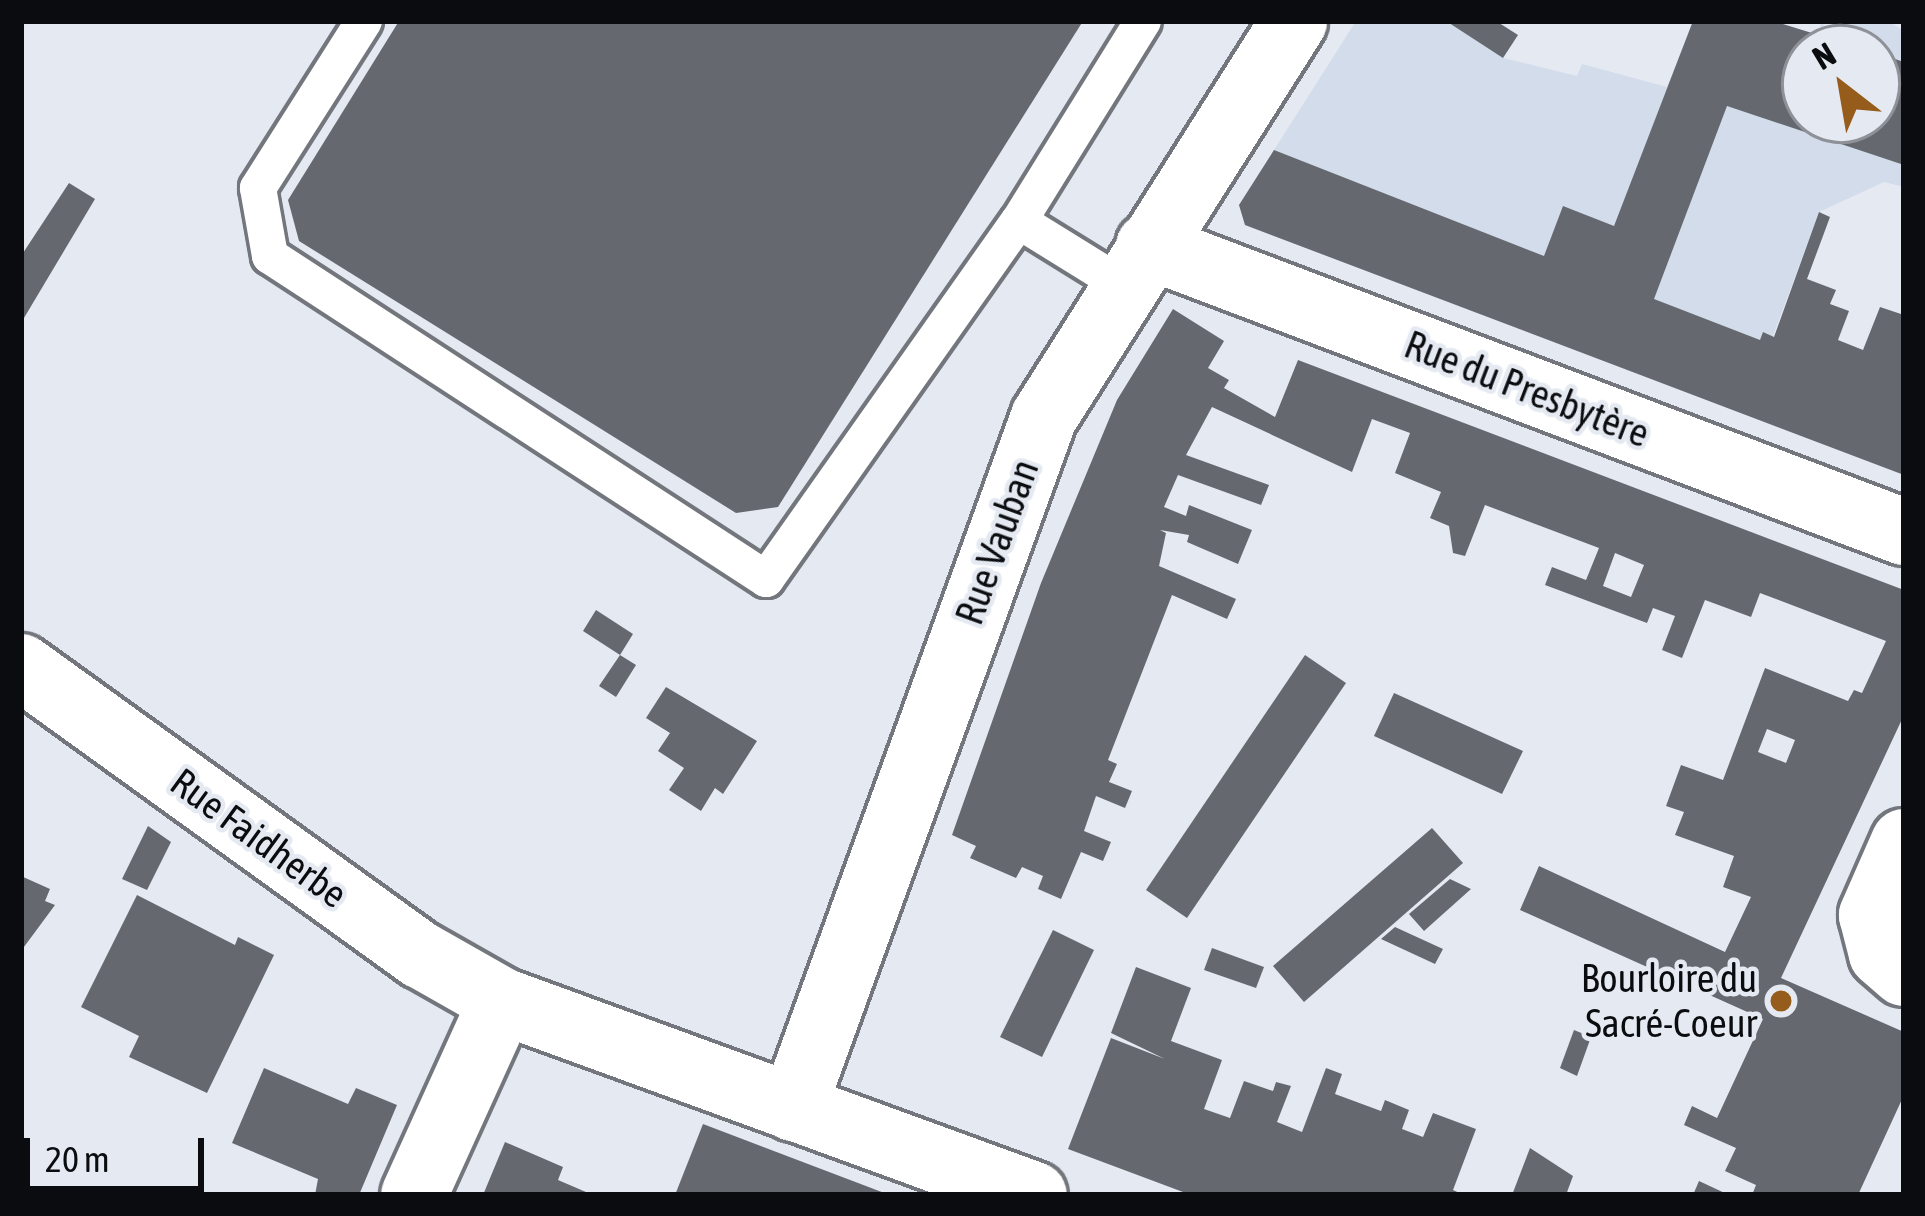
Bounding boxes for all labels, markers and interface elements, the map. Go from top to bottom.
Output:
north arrow [1781,24,1901,144]
text: N [1806,34,1842,77]
street label: Rue du Presbytère [1398,321,1656,457]
street label: Rue Vauban [946,453,1048,631]
street label: Rue Faidherbe [162,758,356,918]
place label: Bourloire du Sacré-Coeur [1581,956,1757,1047]
marker: Bourloire du Sacré-Coeur [1768,988,1794,1014]
scale bar [30,1114,210,1188]
text: 20 m [45,1138,110,1180]

